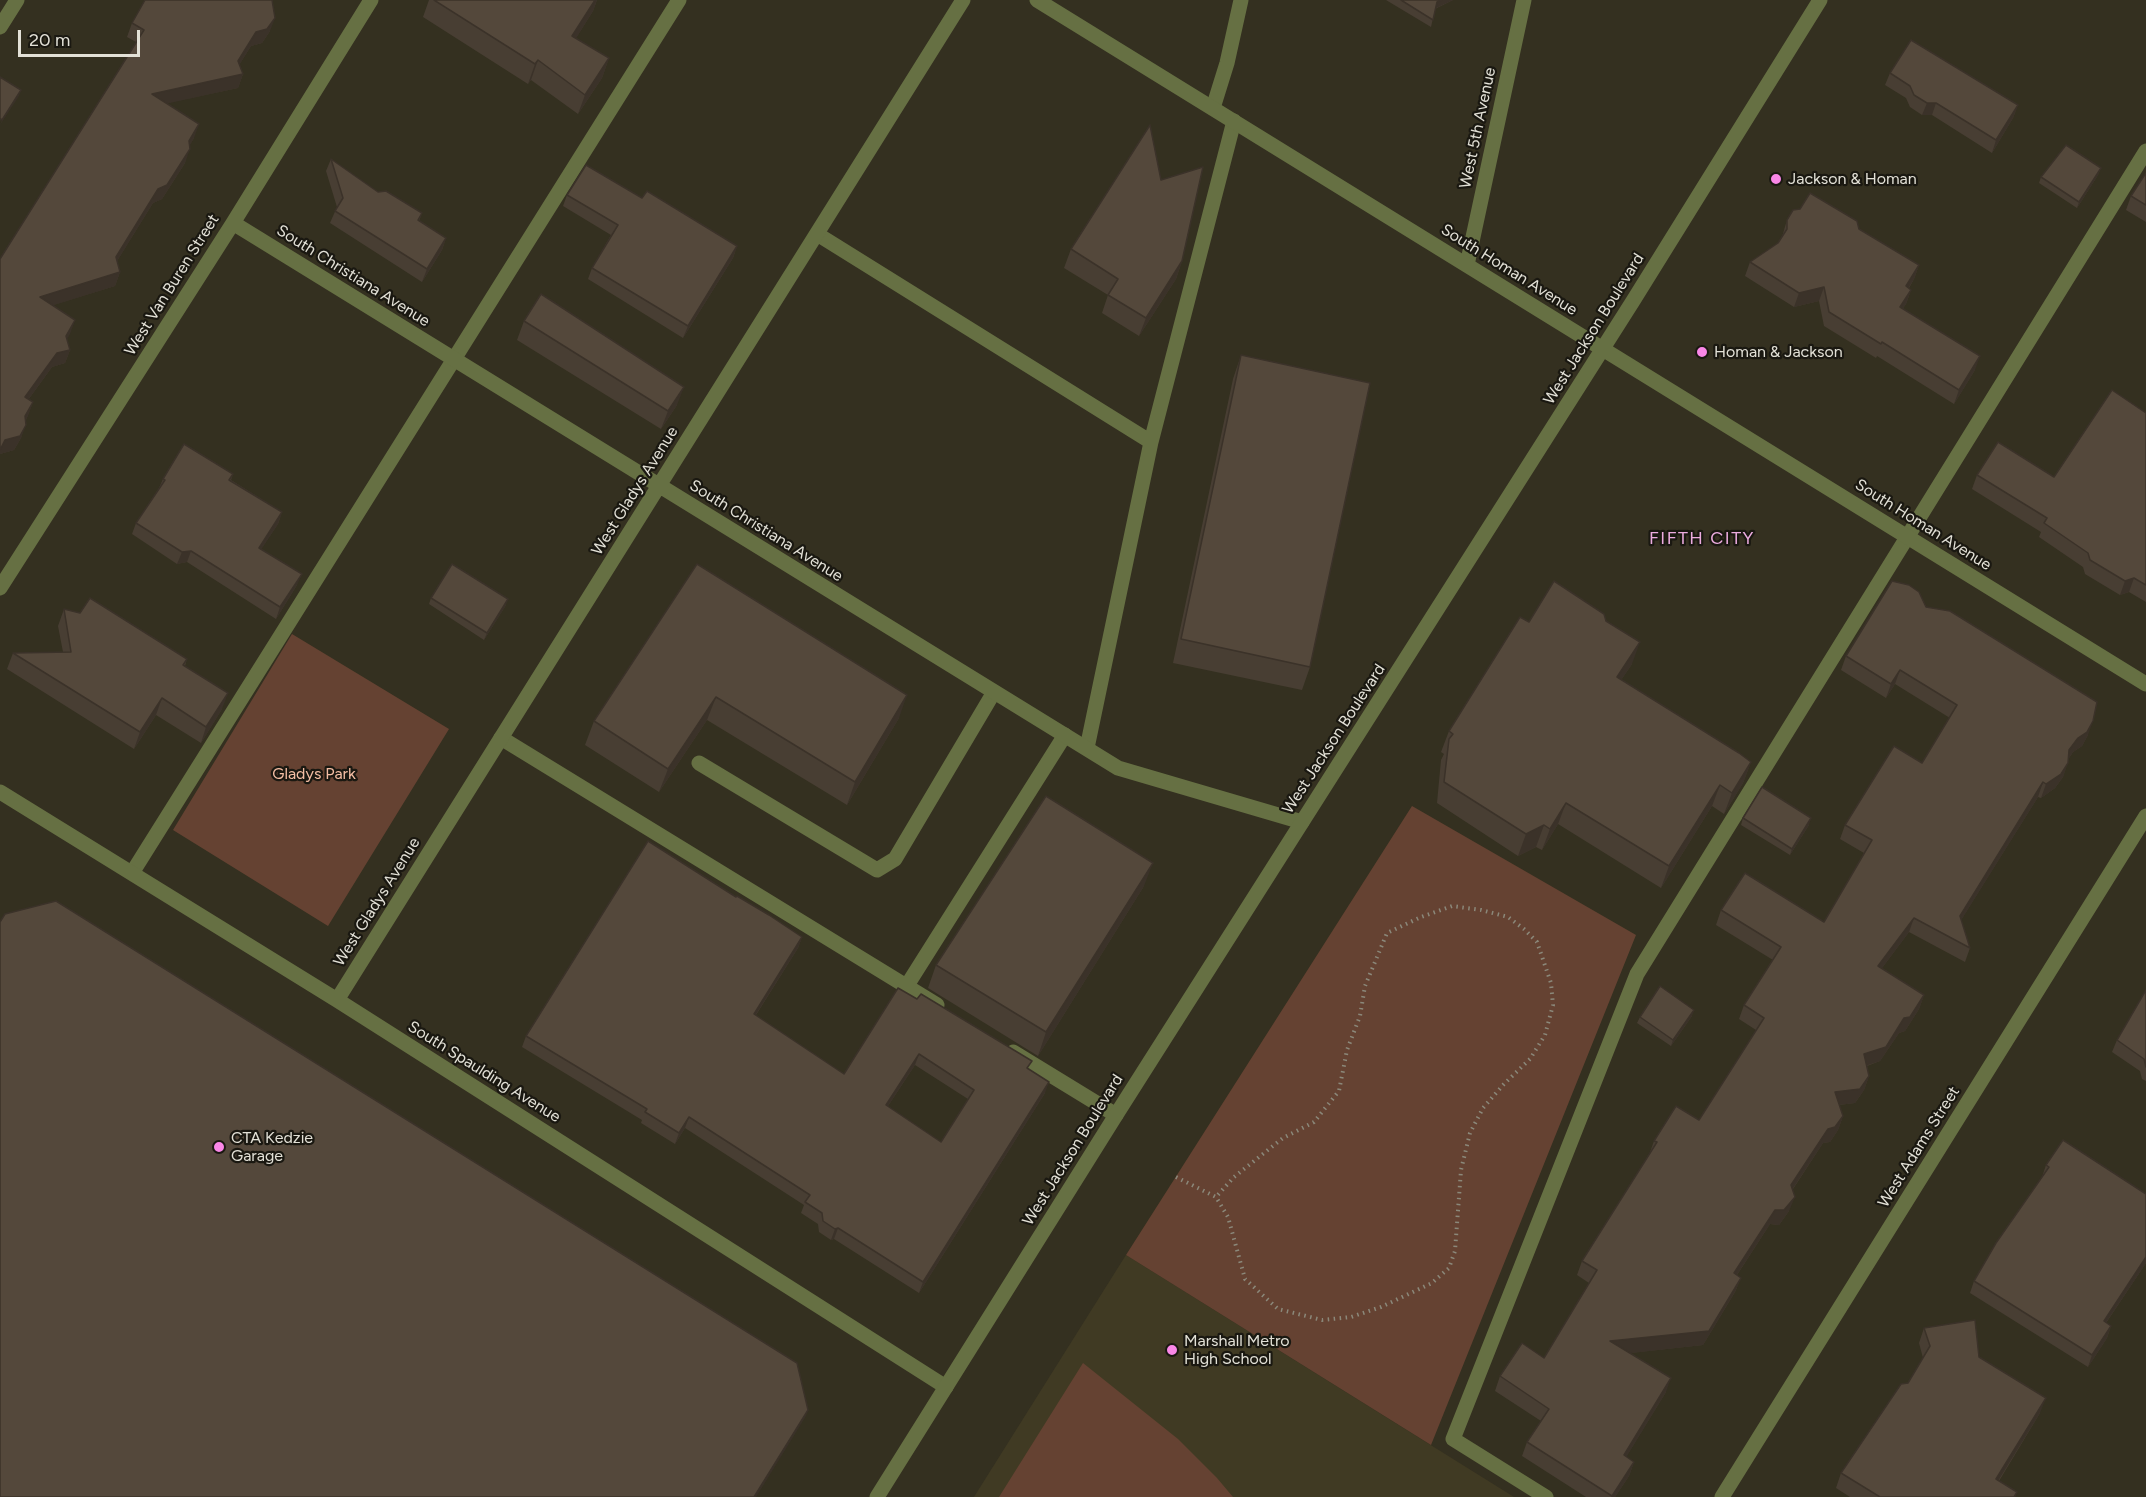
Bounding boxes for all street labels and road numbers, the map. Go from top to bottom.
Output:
street label: West 5th Avenue [1456,66,1500,190]
street label: West Van Buren Street [121,211,223,359]
street label: South Homan Avenue [1437,220,1581,320]
street label: South Christiana Avenue [273,221,433,331]
street label: West Jackson Boulevard [1540,250,1648,408]
street label: West Gladys Avenue [588,423,682,559]
street label: South Homan Avenue [1851,475,1995,575]
street label: South Christiana Avenue [686,476,846,586]
street label: West Jackson Boulevard [1278,661,1390,817]
street label: West Gladys Avenue [330,834,424,970]
street label: South Spaulding Avenue [404,1017,564,1127]
street label: West Jackson Boulevard [1019,1071,1127,1229]
street label: West Adams Street [1874,1083,1964,1211]

